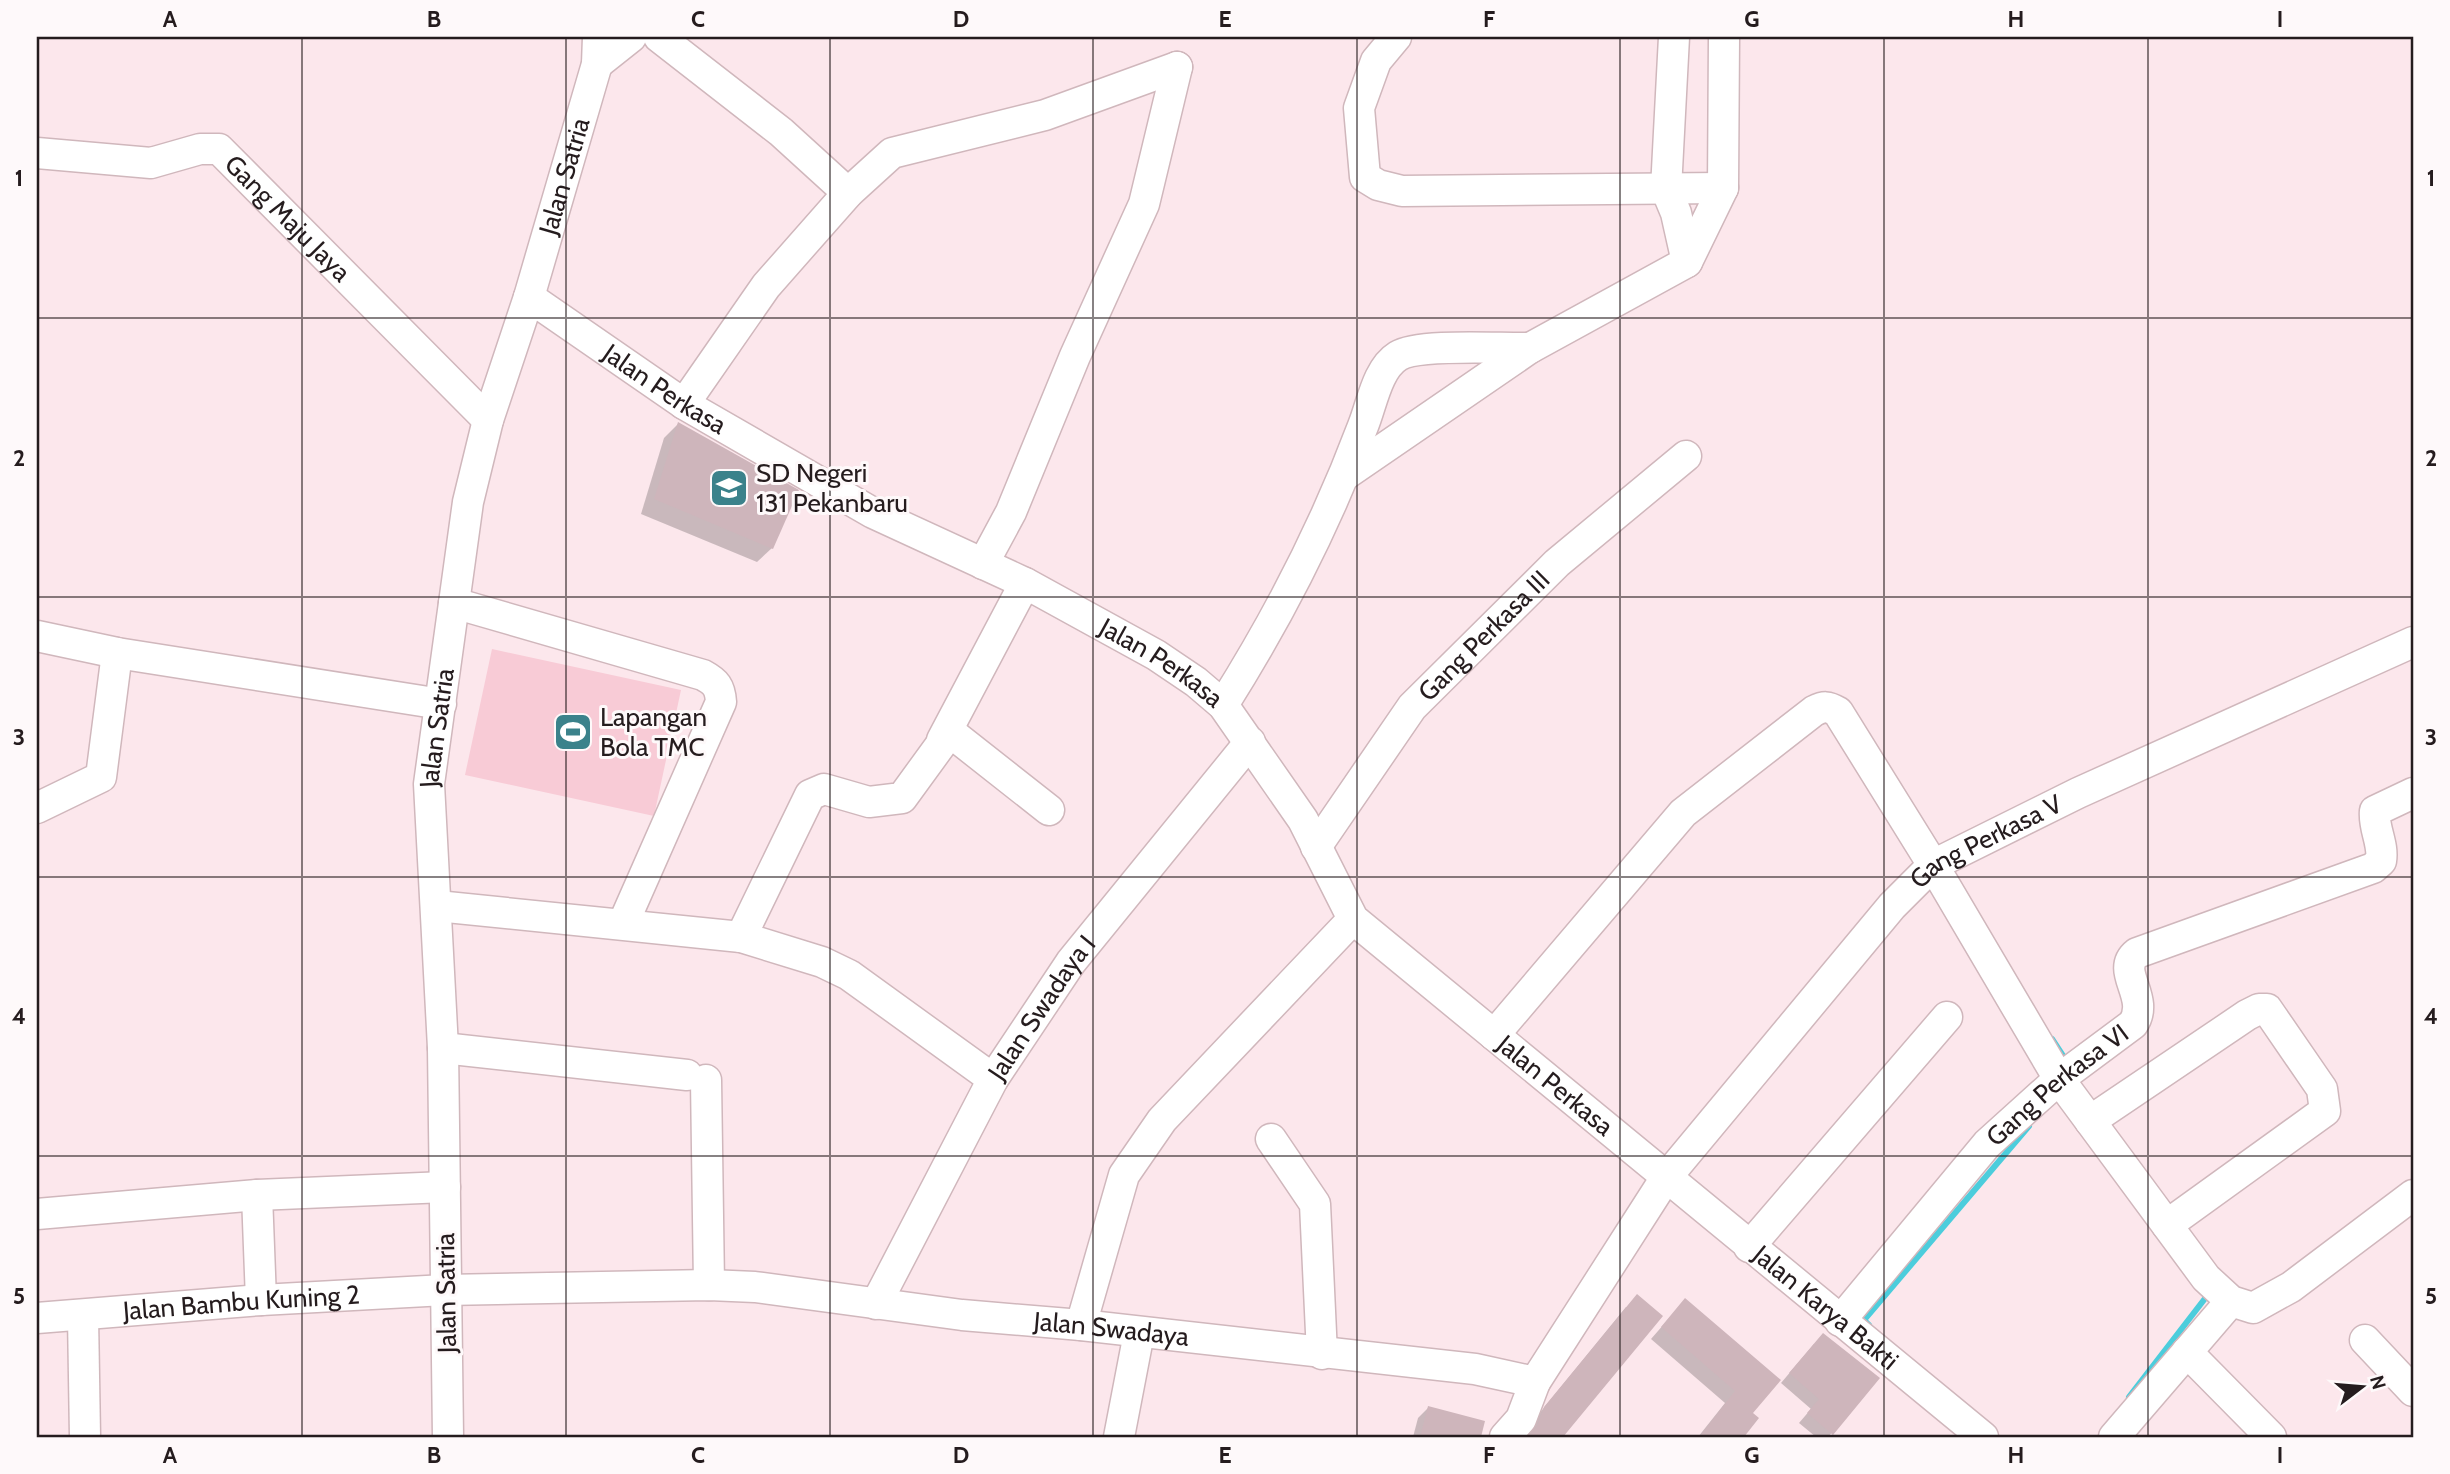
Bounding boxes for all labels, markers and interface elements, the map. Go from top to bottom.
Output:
text: A [163,5,178,33]
text: B [427,5,441,33]
text: C [691,5,705,33]
text: D [953,5,969,33]
text: E [1218,5,1232,33]
text: F [1483,5,1495,33]
text: G [1744,5,1760,33]
text: H [2008,5,2024,33]
text: I [2277,5,2283,33]
street label: Jalan Satria [532,113,597,239]
street label: Gang Maju Jaya [218,148,358,289]
text: 1 [15,164,23,192]
text: 1 [2427,164,2435,192]
street label: Jalan Perkasa [596,336,733,441]
text: 2 [13,444,25,472]
text: 2 [2425,444,2437,472]
place label: SD Negeri 131 Pekanbaru [756,457,908,519]
school or university icon: SD Negeri 131 Pekanbaru [708,467,750,509]
street label: Gang Perkasa III [1411,564,1556,708]
street label: Jalan Perkasa [1093,611,1230,715]
street label: Jalan Satria [413,666,461,789]
place label: Lapangan Bola TMC [600,701,707,763]
sports icon: Lapangan Bola TMC [552,711,594,753]
text: 3 [13,723,25,751]
text: 3 [2425,723,2437,751]
street label: Gang Perkasa V [1903,788,2067,895]
street label: Jalan Swadaya I [980,929,1102,1087]
text: 4 [12,1002,26,1030]
text: 4 [2424,1002,2438,1030]
street label: Gang Perkasa VI [1980,1017,2135,1153]
street label: Jalan Perkasa [1490,1028,1620,1143]
street label: Jalan Satria [429,1232,463,1354]
street label: Jalan Karya Bakti [1746,1238,1905,1377]
street label: Jalan Bambu Kuning 2 [121,1279,361,1327]
text: 5 [13,1282,25,1310]
text: 5 [2425,1282,2437,1310]
street label: Jalan Swadaya [1032,1305,1191,1353]
north arrow [2328,1352,2398,1422]
text: N [2365,1373,2391,1392]
text: A [163,1441,178,1469]
text: B [427,1441,441,1469]
text: C [691,1441,705,1469]
text: D [953,1441,969,1469]
text: E [1218,1441,1232,1469]
text: F [1483,1441,1495,1469]
text: G [1744,1441,1760,1469]
text: H [2008,1441,2024,1469]
text: I [2277,1441,2283,1469]

